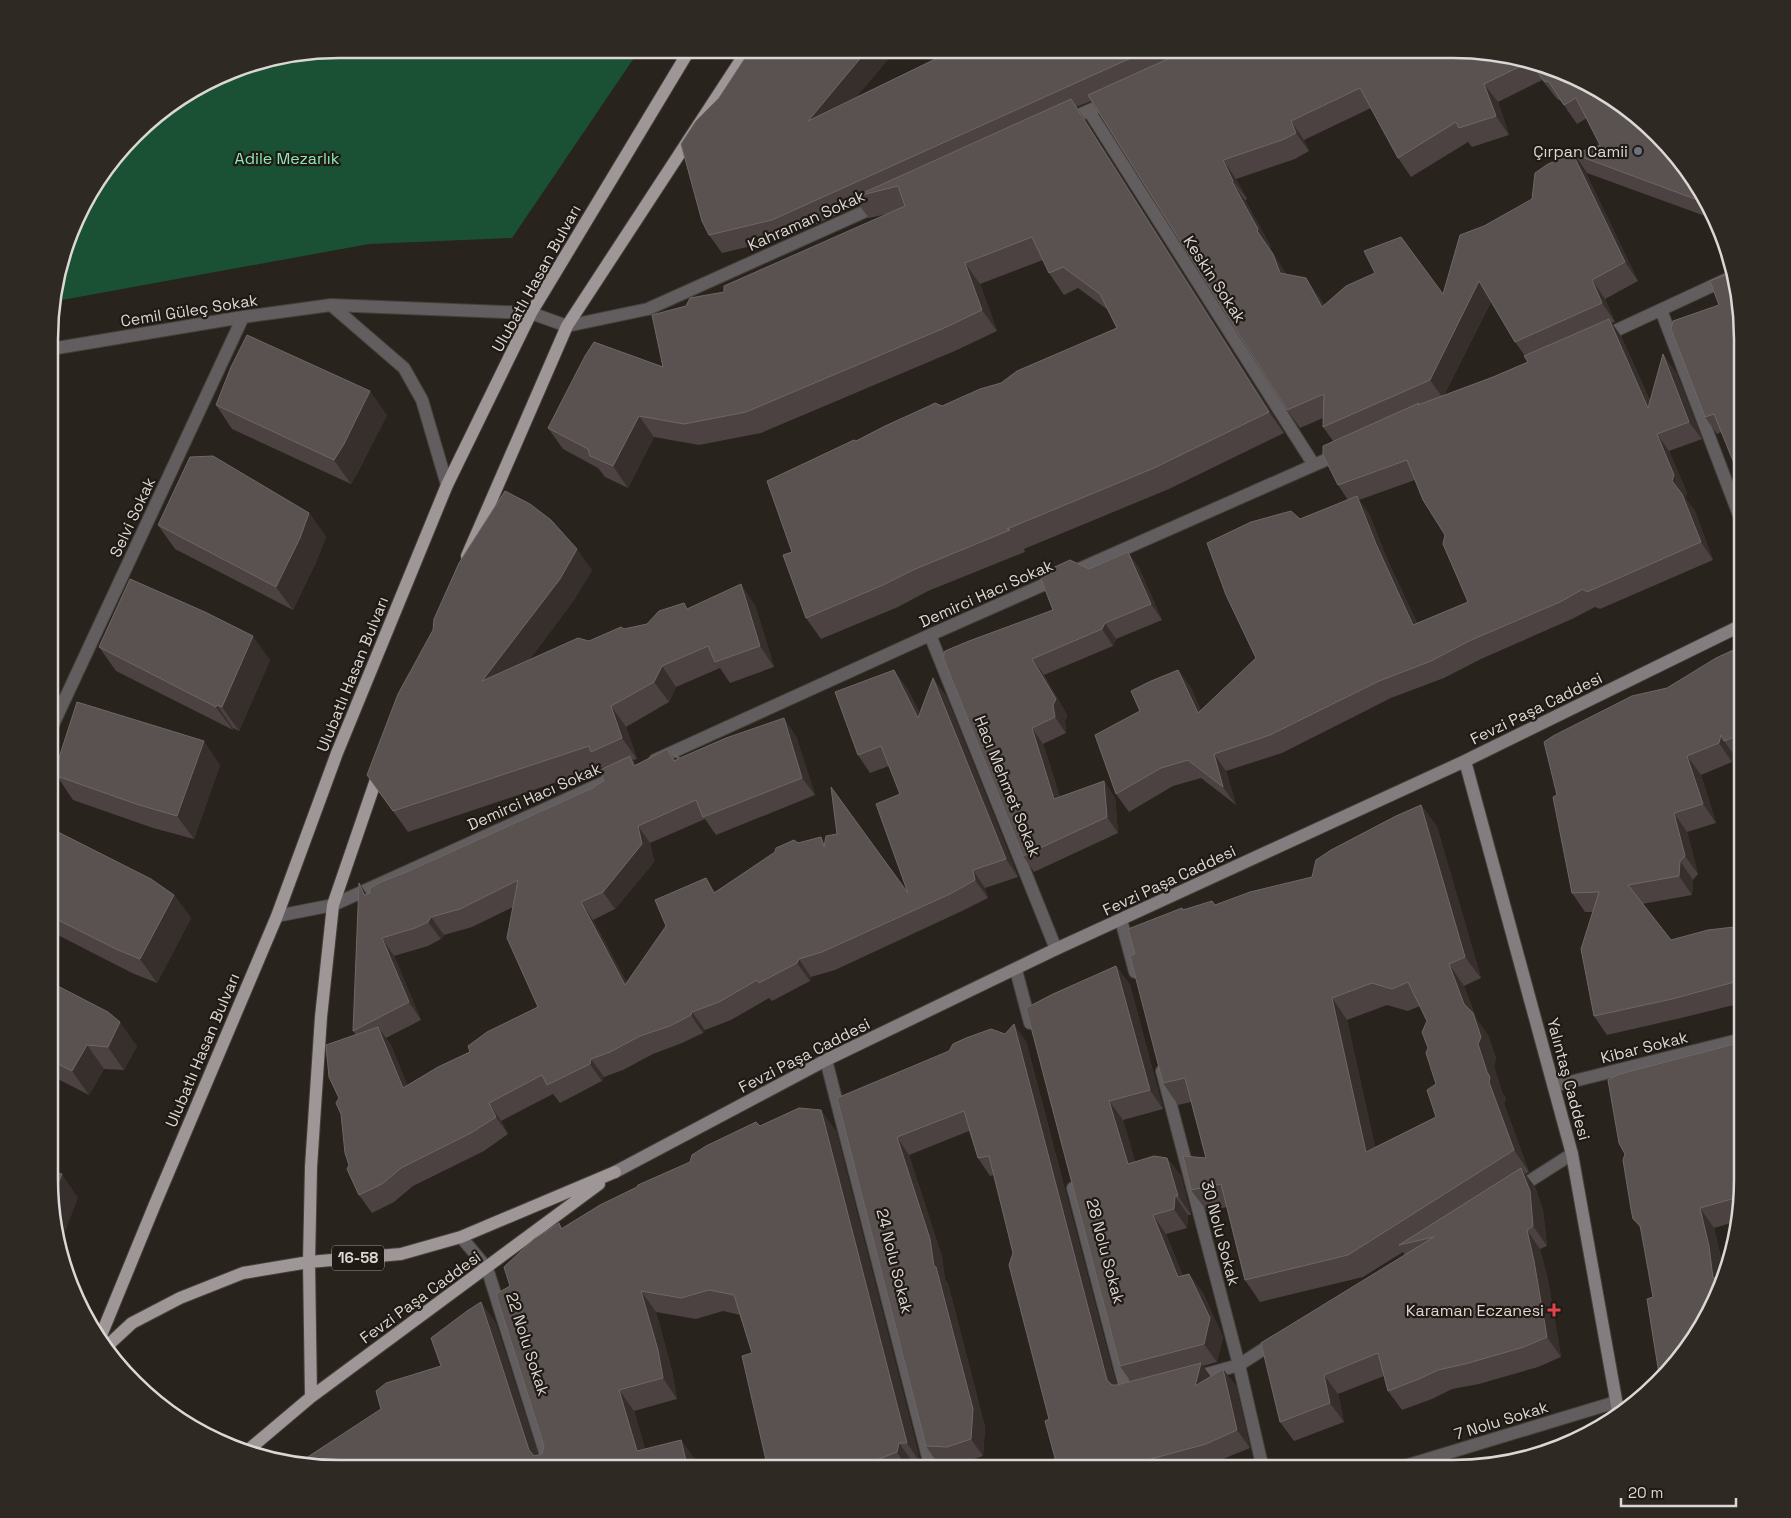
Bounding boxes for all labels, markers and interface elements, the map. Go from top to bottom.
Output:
place label: Çırpan Camii [1533,141,1628,162]
marker: Çırpan Camii [1632,145,1644,157]
park label: Adile Mezarlık [235,148,340,169]
street label: Kahraman Sokak [744,185,869,256]
street label: Ulubatlı Hasan Bulvarı [487,201,586,356]
street label: Keskin Sokak [1179,232,1251,327]
street label: Cemil Güleç Sokak [119,289,260,332]
street label: Selvi Sokak [105,474,160,561]
street label: Demirci Hacı Sokak [916,554,1057,632]
street label: Ulubatlı Hasan Bulvarı [312,593,393,755]
street label: Fevzi Paşa Caddesi [1467,667,1606,750]
street label: Hacı Mehmet Sokak [970,712,1046,860]
street label: Demirci Hacı Sokak [464,757,605,835]
street label: Fevzi Paşa Caddesi [1099,840,1239,921]
street label: Ulubatlı Hasan Bulvarı [160,970,244,1131]
street label: Fevzi Paşa Caddesi [735,1013,873,1098]
street label: Yalıntaş Caddesi [1542,1016,1595,1143]
street label: Kibar Sokak [1598,1026,1690,1068]
street label: 30 Nolu Sokak [1196,1178,1245,1289]
street label: 28 Nolu Sokak [1081,1196,1130,1306]
street label: 24 Nolu Sokak [871,1206,918,1316]
road number: 16-58 [332,1246,384,1270]
street label: Fevzi Paşa Caddesi [356,1246,485,1348]
street label: 22 Nolu Sokak [501,1290,554,1399]
place label: Karaman Eczanesi [1406,1300,1544,1321]
marker: Karaman Eczanesi [1548,1304,1560,1316]
street label: 7 Nolu Sokak [1452,1396,1551,1445]
scale bar [1621,1476,1736,1508]
text: 20 m [1628,1483,1663,1502]

